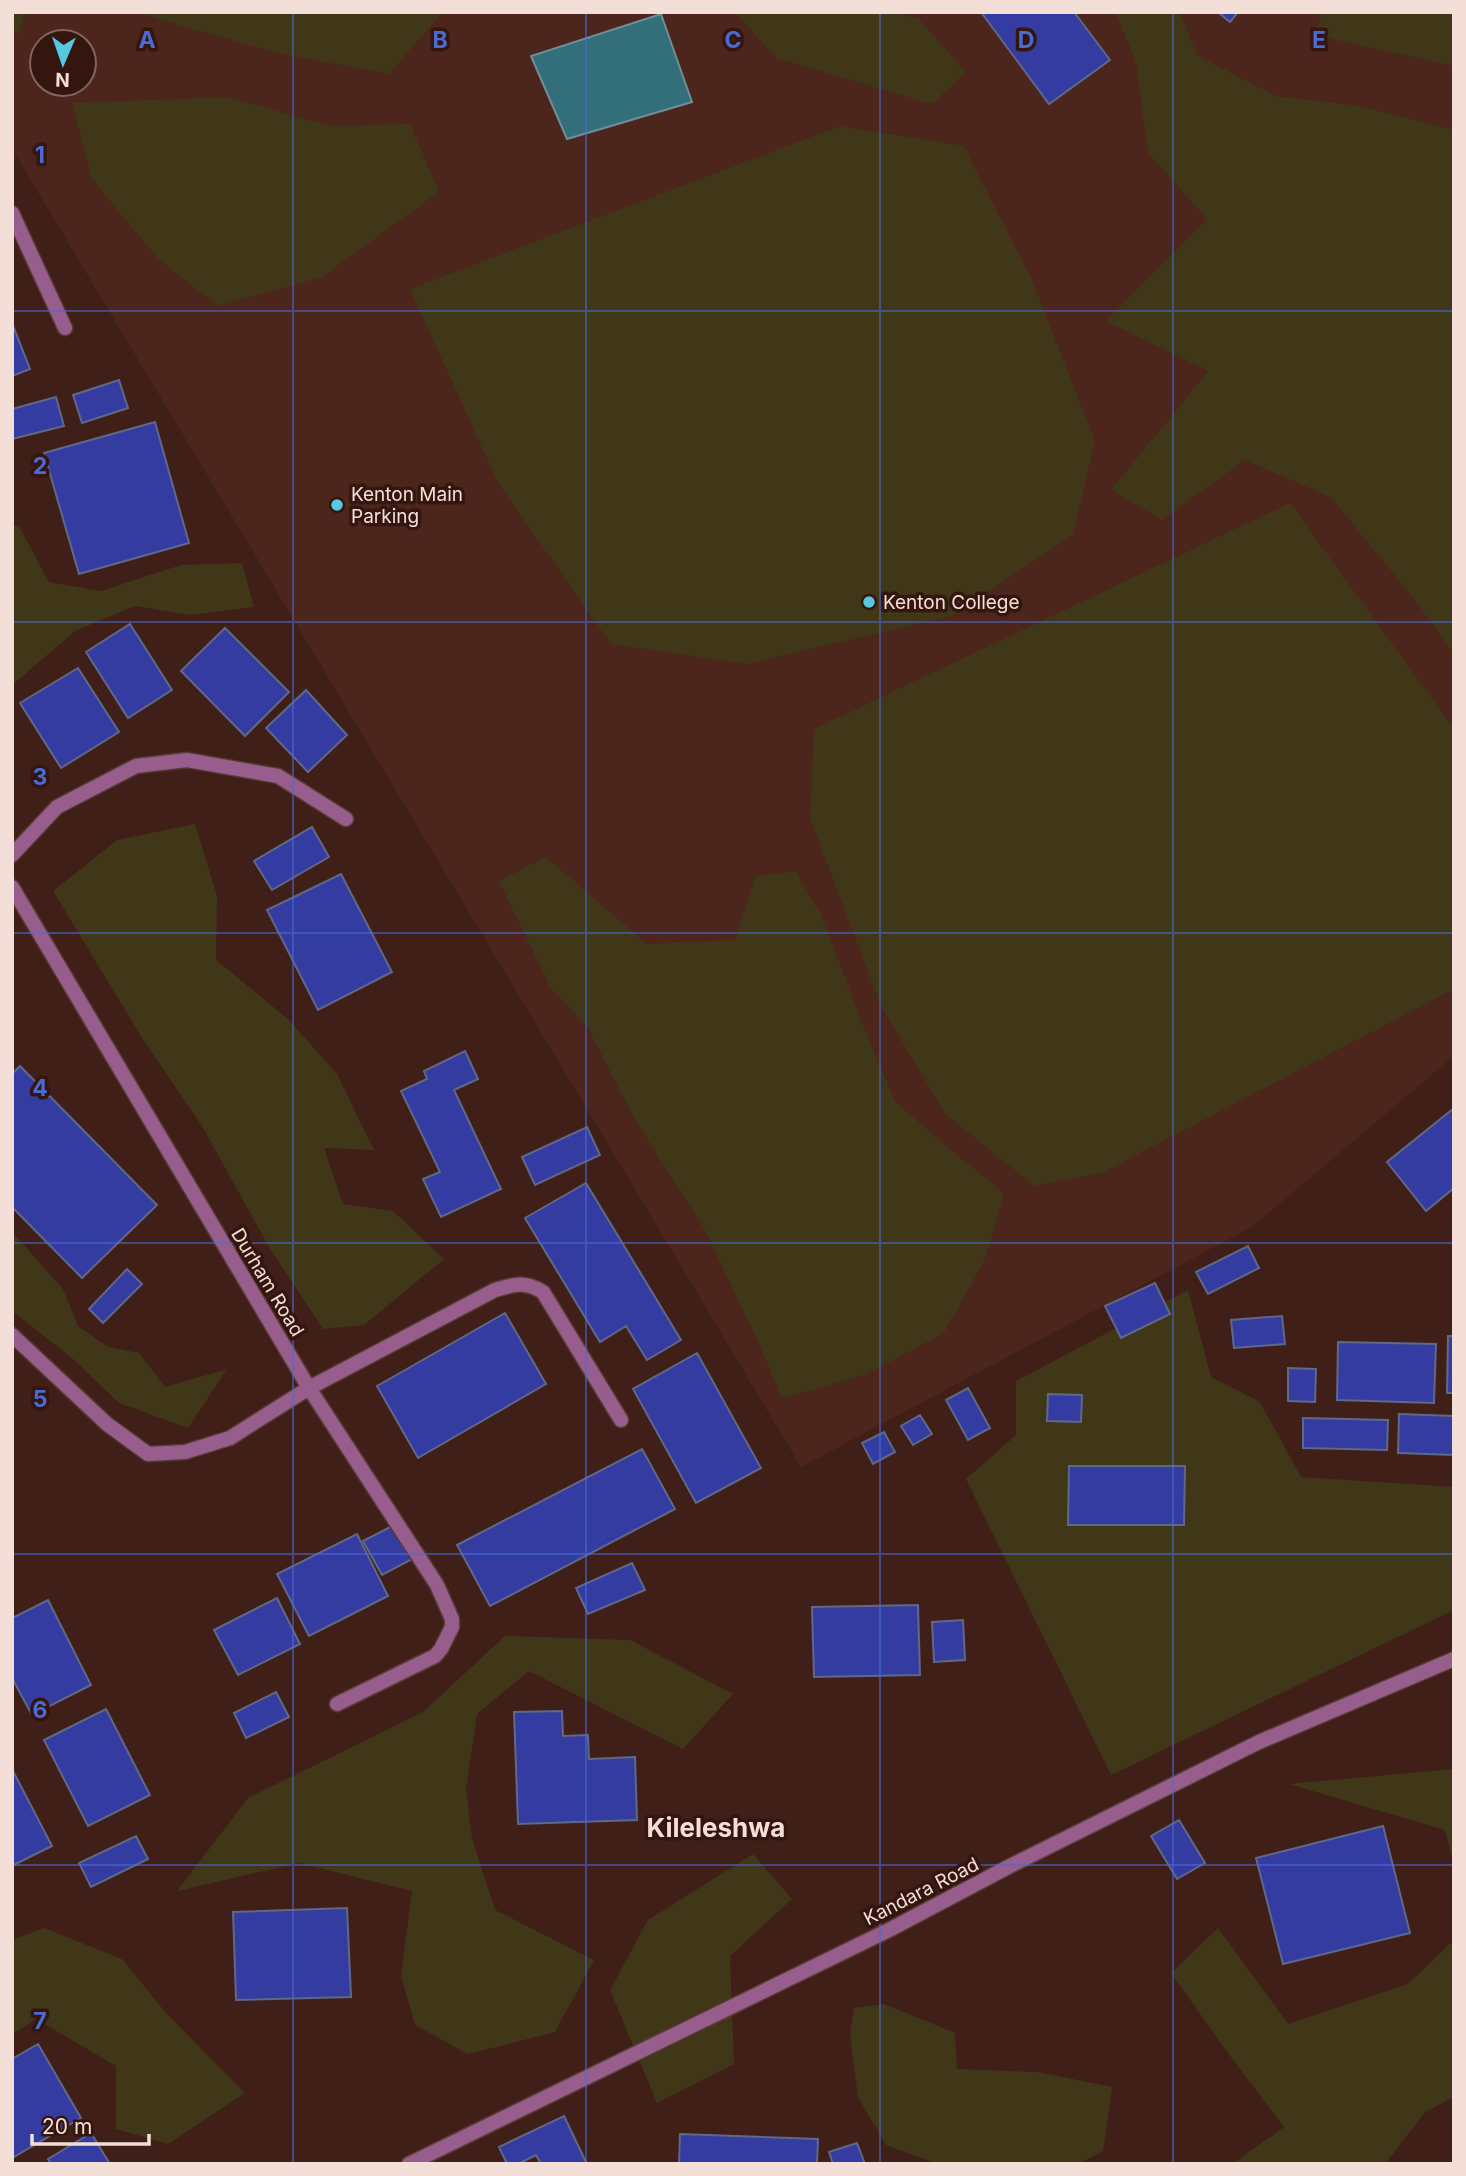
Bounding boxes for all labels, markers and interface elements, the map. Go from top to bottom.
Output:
text: A [138,26,156,54]
text: B [432,26,448,54]
text: C [724,26,742,54]
text: D [1018,26,1034,54]
text: E [1312,26,1326,54]
north arrow [28,28,98,98]
text: N [55,68,70,91]
text: 1 [35,141,45,169]
text: 2 [33,452,47,480]
place label: Kenton Main Parking [351,483,463,528]
marker: Kenton Main Parking [329,497,345,513]
place label: Kenton College [883,591,1020,614]
marker: Kenton College [861,594,877,610]
text: 3 [33,763,47,791]
text: 4 [32,1074,48,1102]
street label: Durham Road [226,1224,309,1341]
text: 5 [33,1385,47,1413]
text: 6 [33,1696,47,1724]
district label: Kileleshwa [647,1812,785,1843]
street label: Kandara Road [860,1853,983,1930]
text: 7 [33,2007,47,2035]
scale bar [32,2102,149,2146]
text: 20 m [42,2114,92,2139]

